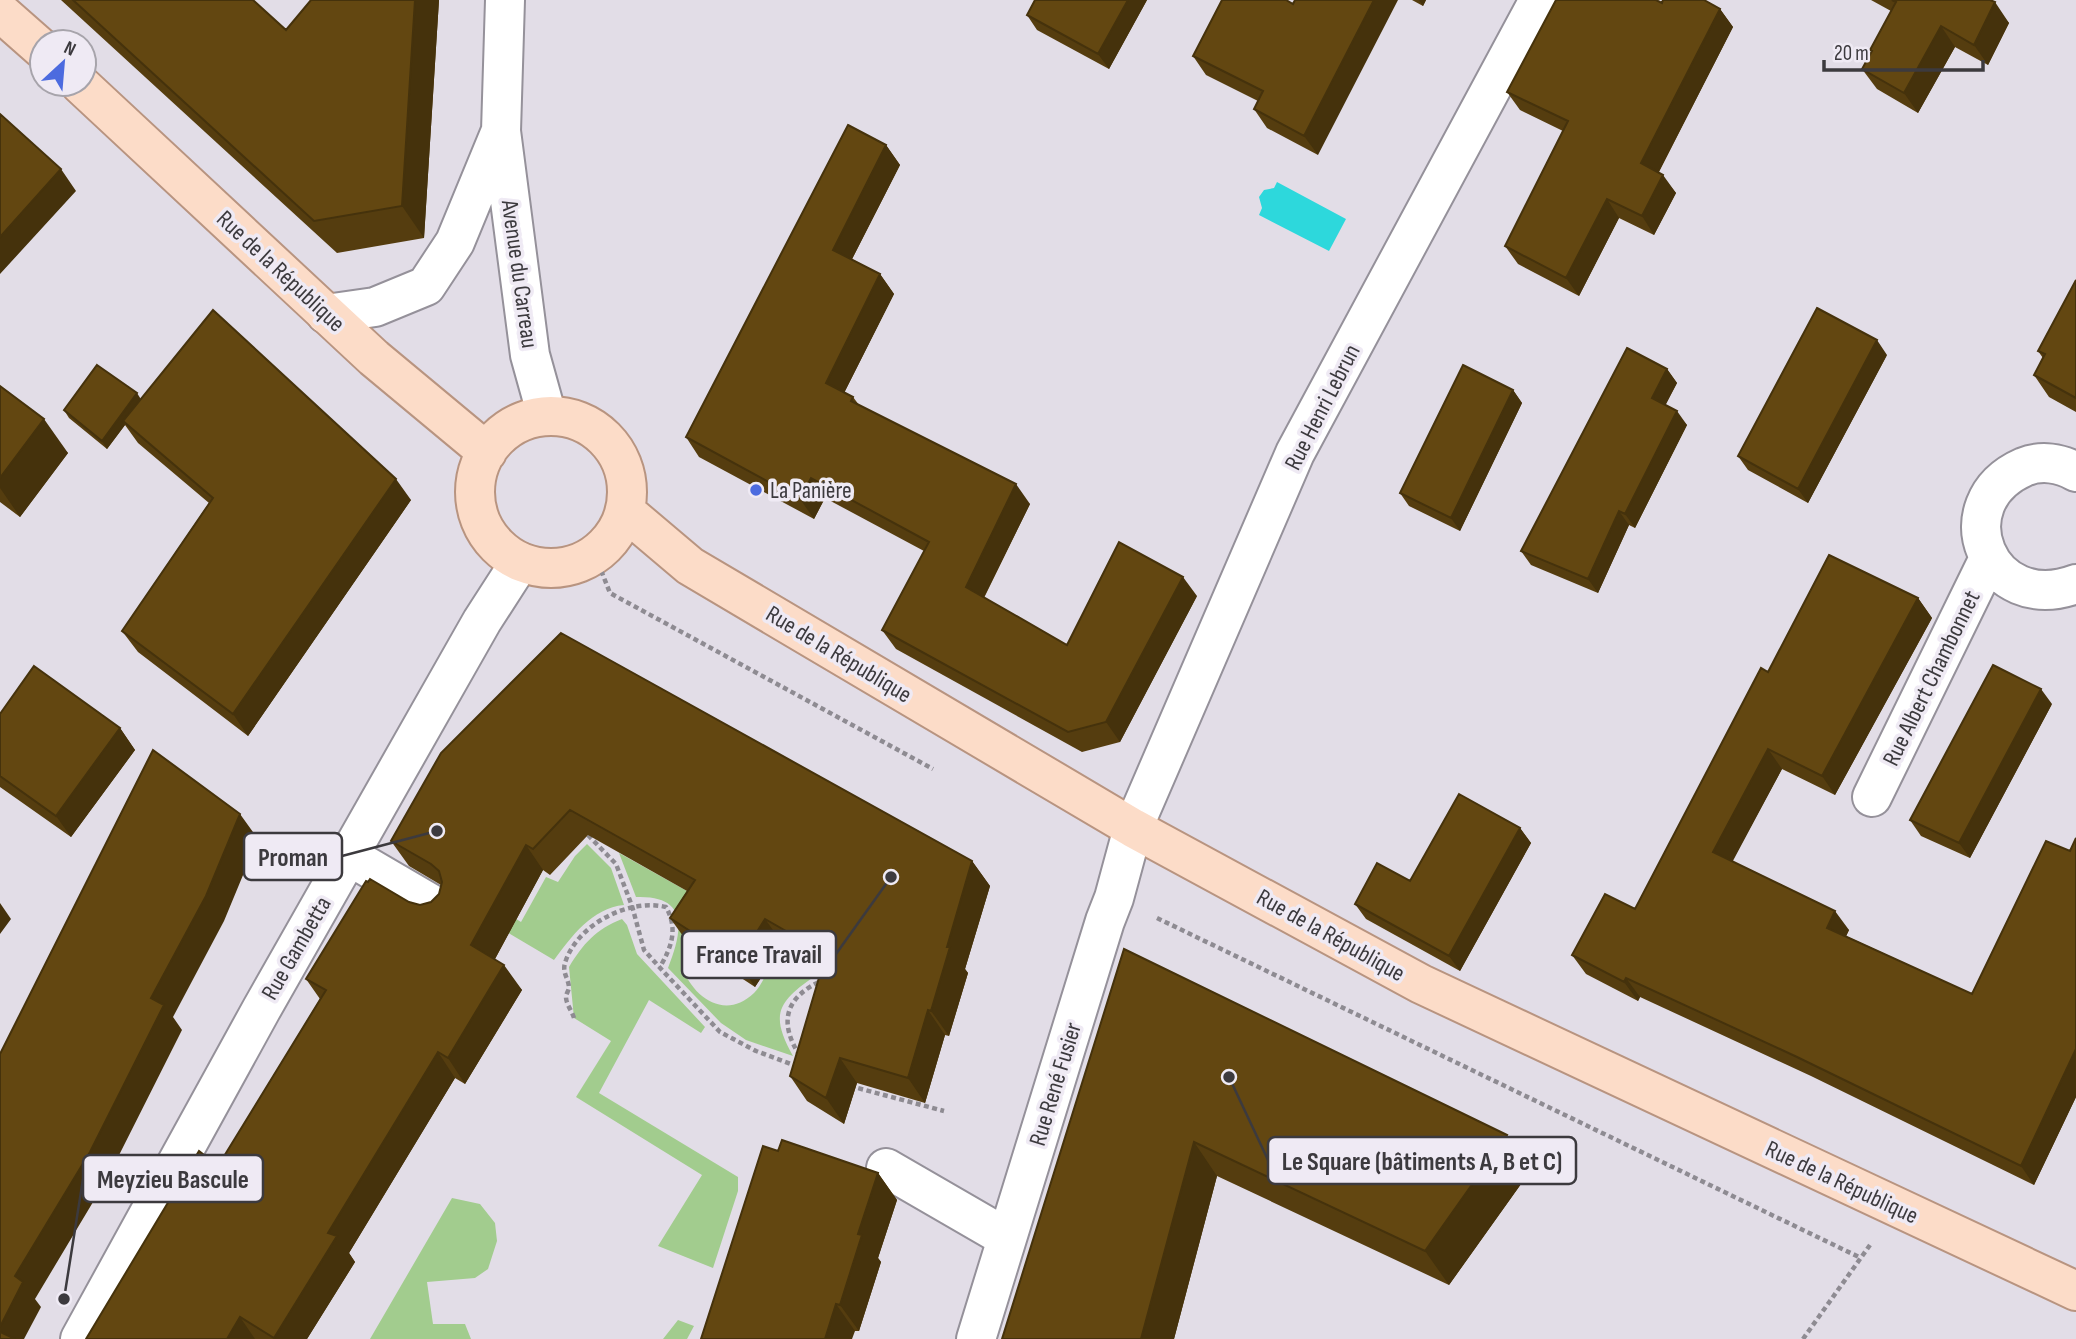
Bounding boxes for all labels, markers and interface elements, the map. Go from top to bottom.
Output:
north arrow [28,28,98,98]
scale bar [1824,28,1983,72]
text: N [60,37,79,62]
text: 20 m [1834,41,1869,66]
street label: Avenue du Carreau [495,197,544,350]
street label: Rue de la République [210,204,351,338]
street label: Rue Henri Lebrun [1278,339,1367,475]
place label: La Panière [770,476,852,505]
marker: La Panière [748,482,764,498]
street label: Rue Albert Chambonnet [1876,586,1986,771]
street label: Rue de la République [761,599,917,709]
callout: Proman [244,833,342,880]
text: Proman [258,843,328,874]
street label: Rue de la République [1252,883,1410,988]
street label: Rue Gambetta [255,891,338,1005]
callout: France Travail [682,931,836,978]
text: France Travail [696,940,822,971]
street label: Rue René Fusier [1023,1019,1088,1149]
street label: Rue de la République [1761,1134,1923,1230]
callout: Le Square (bâtiments A, B et C) [1268,1137,1576,1184]
text: Le Square (bâtiments A, B et C) [1282,1147,1562,1178]
callout: Meyzieu Bascule [83,1155,263,1202]
text: Meyzieu Bascule [97,1165,249,1196]

